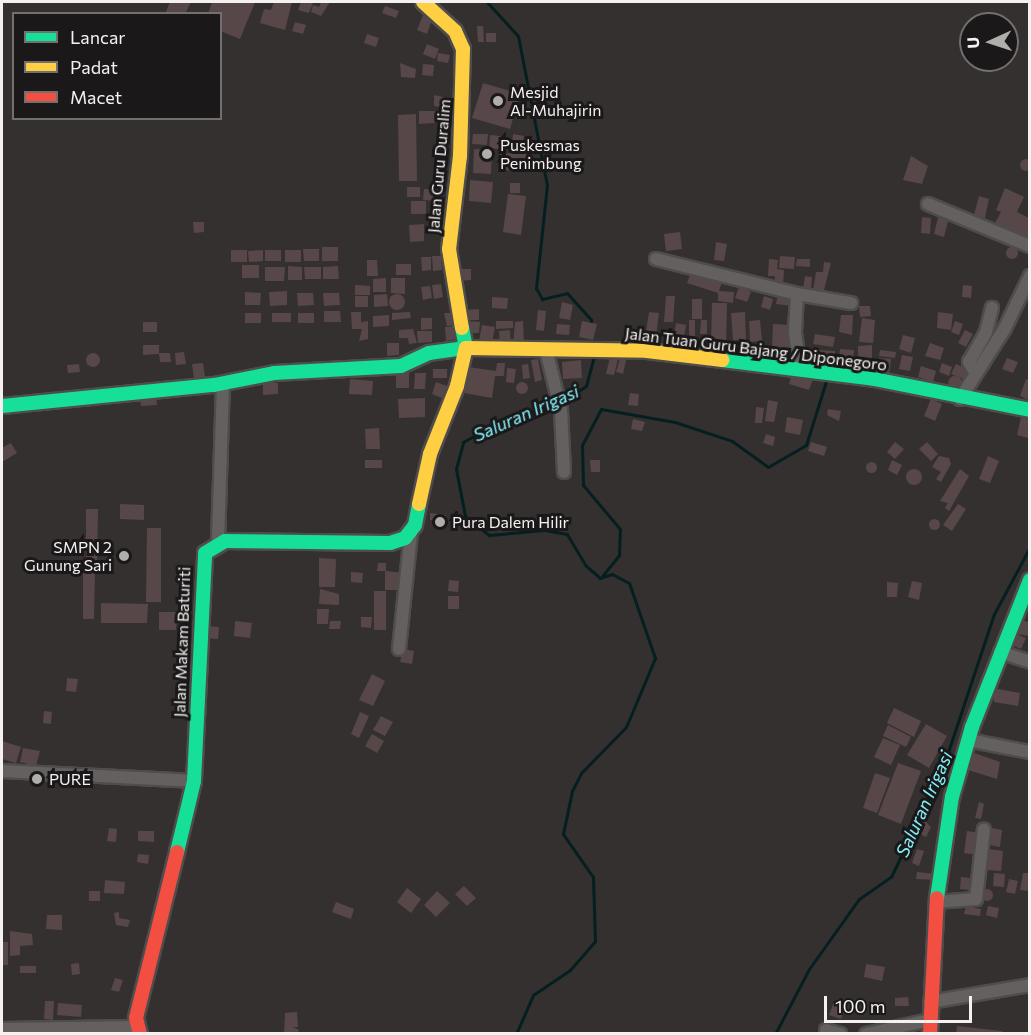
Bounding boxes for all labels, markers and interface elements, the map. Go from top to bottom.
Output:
legend [12,12,222,120]
north arrow [959,12,1019,72]
text: Lancar [70,26,126,48]
text: U [963,37,982,49]
text: Padat [70,56,118,78]
place label: Mesjid Al-Muhajirin [510,82,601,120]
text: Macet [70,86,122,108]
marker: Mesjid Al-Muhajirin [491,94,505,108]
street label: Jalan Guru Duralim [424,98,454,234]
place label: Puskesmas Penimbung [500,135,582,173]
marker: Puskesmas Penimbung [478,145,496,163]
street label: Jalan Tuan Guru Bajang / Diponegoro [624,323,888,375]
water label: Saluran Irigasi [470,380,582,446]
place label: Pura Dalem Hilir [452,512,569,532]
marker: Pura Dalem Hilir [433,515,447,529]
place label: SMPN 2 Gunung Sari [24,537,112,575]
marker: SMPN 2 Gunung Sari [117,549,131,563]
street label: Jalan Makam Baturiti [170,566,194,718]
water label: Saluran Irigasi [891,748,957,860]
place label: PURE [49,769,91,789]
marker: PURE [30,772,44,786]
scale bar [827,984,976,1022]
text: 100 m [835,995,885,1017]

